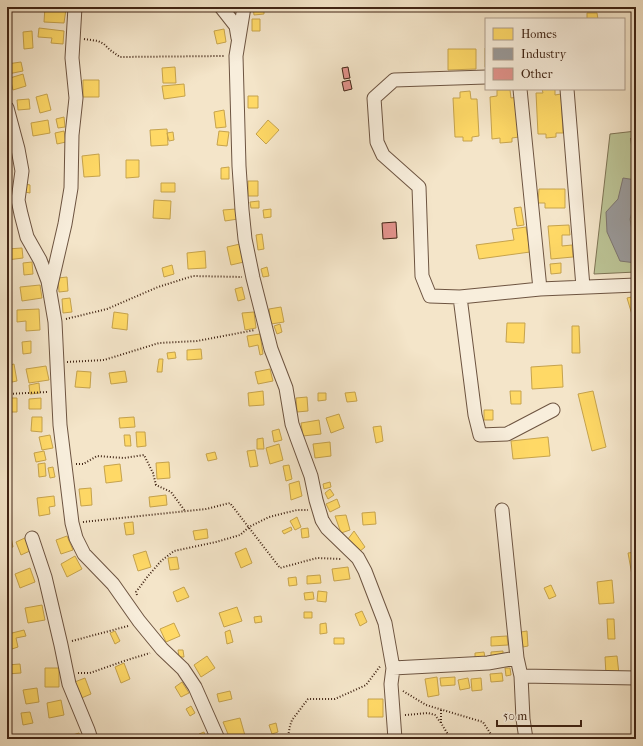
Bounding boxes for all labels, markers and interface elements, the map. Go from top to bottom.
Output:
legend [485,18,625,90]
text: Homes [521,27,557,41]
text: Industry [521,47,567,61]
text: Other [521,67,553,81]
scale bar [497,702,581,728]
text: 50 m [503,709,527,723]

